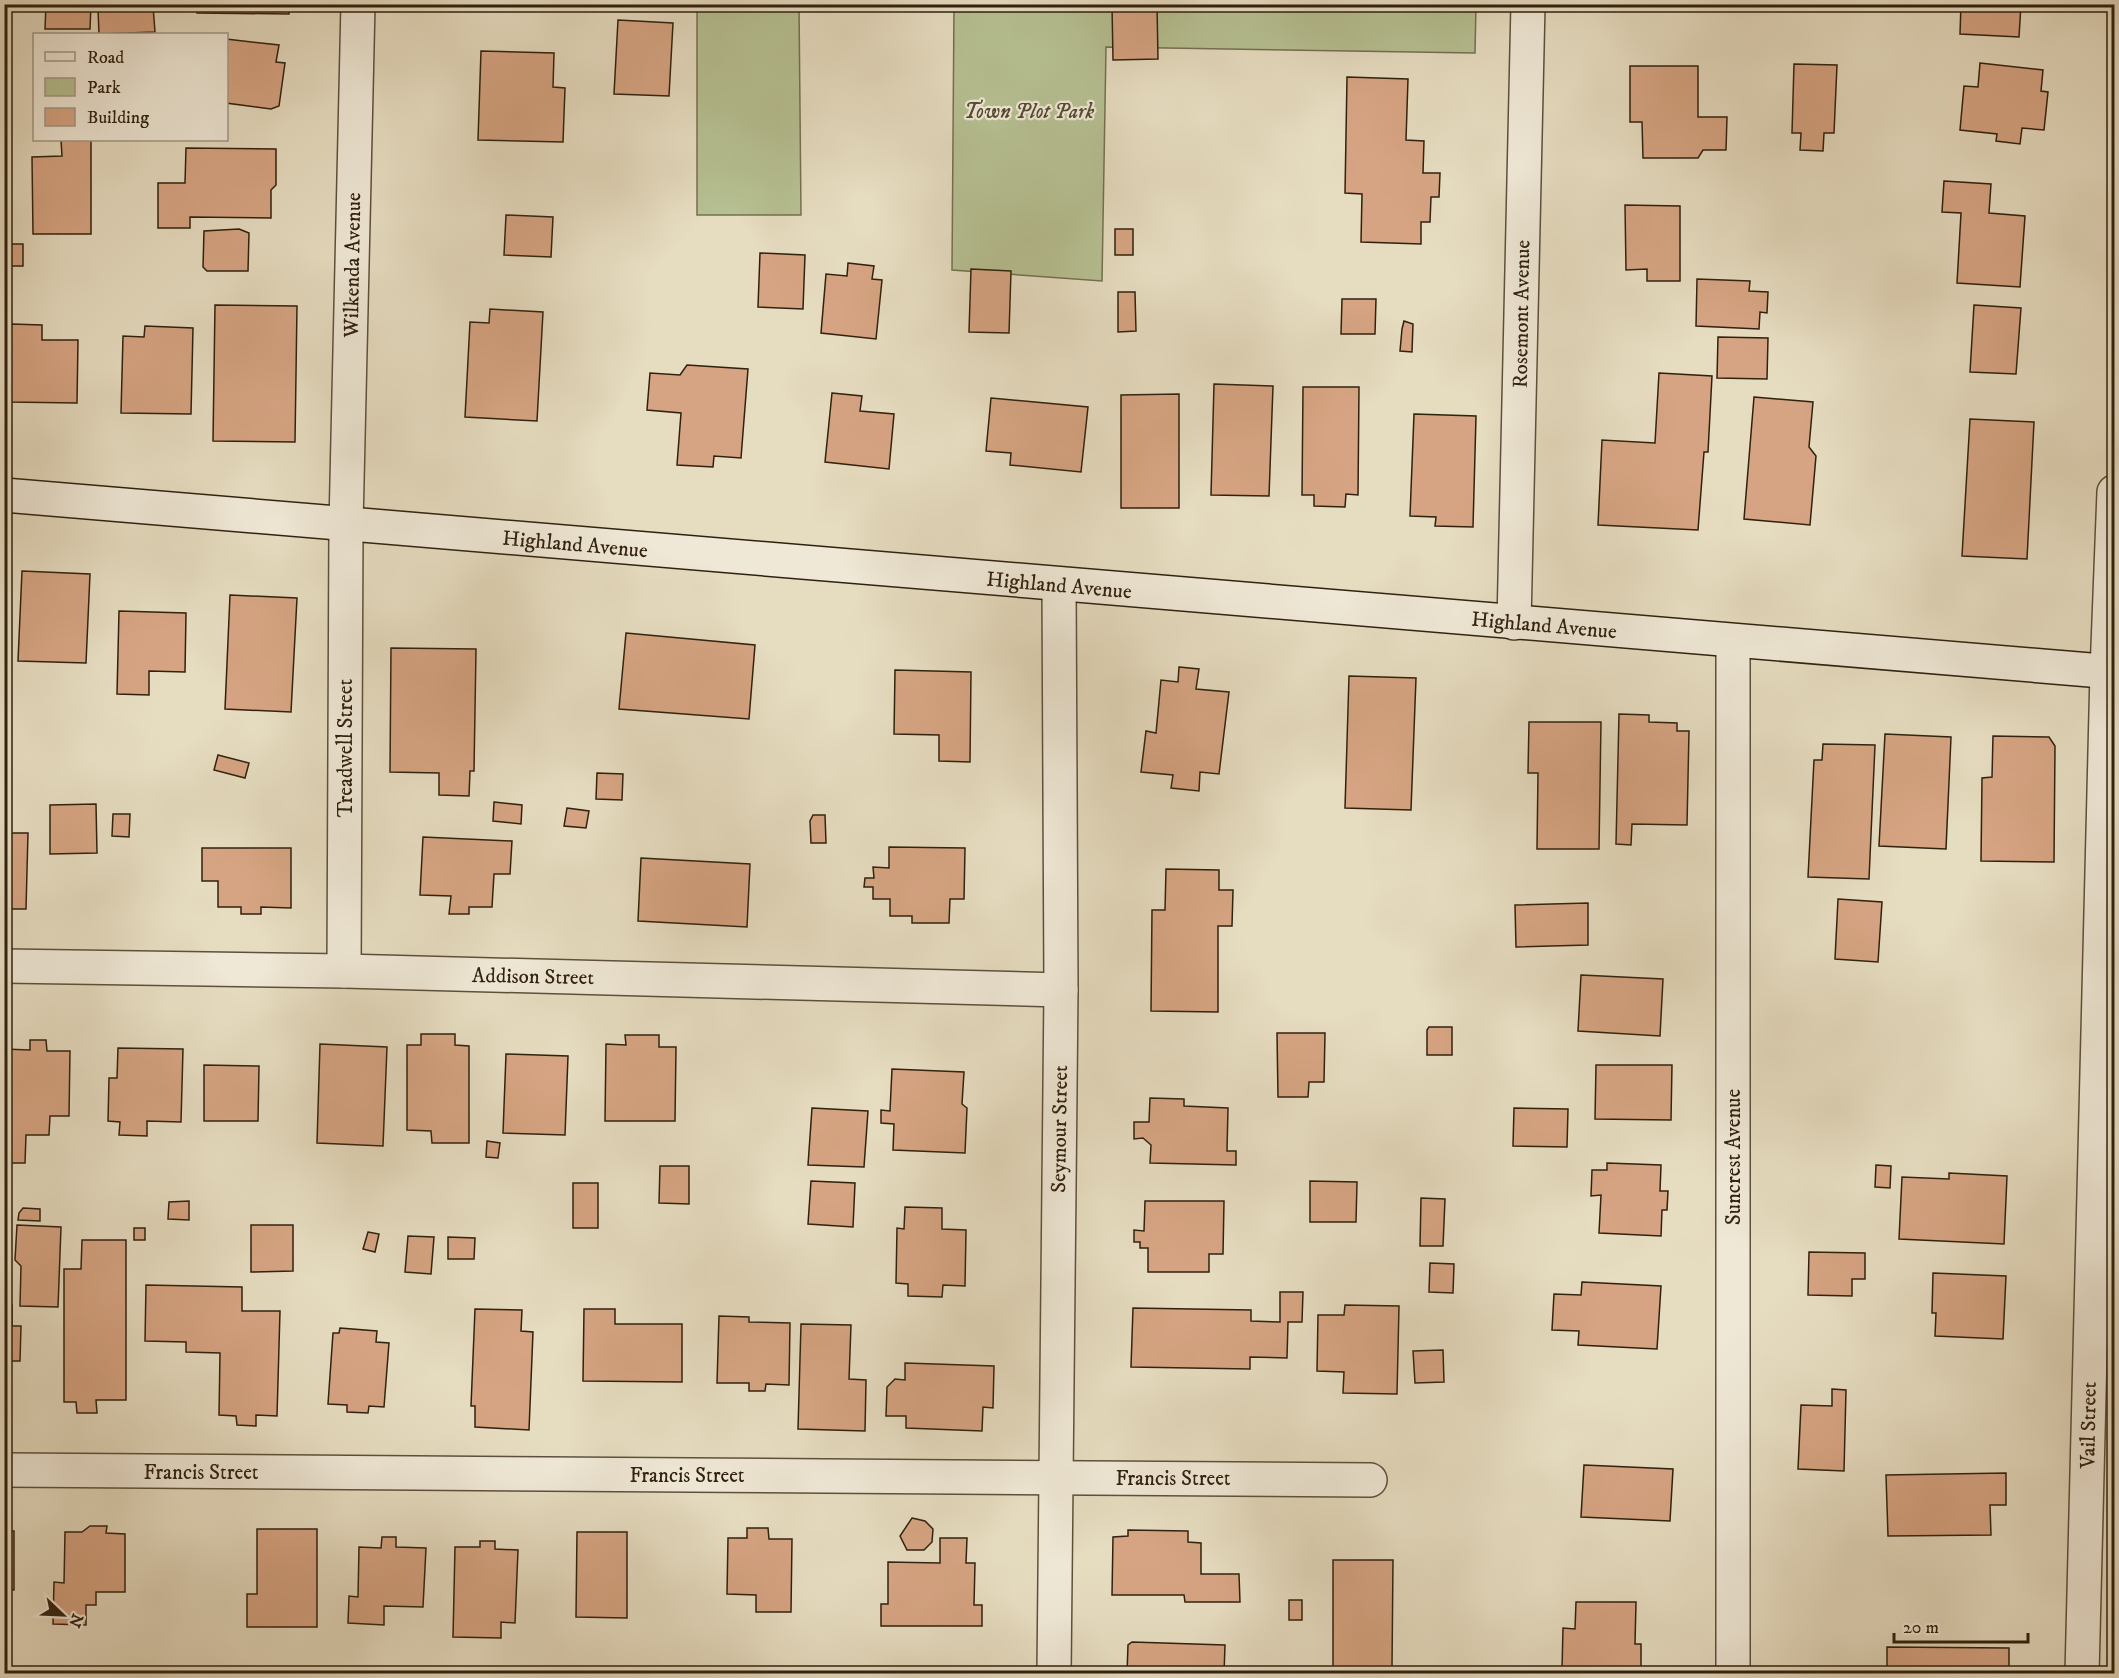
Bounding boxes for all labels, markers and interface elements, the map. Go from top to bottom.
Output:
legend [33,33,228,141]
text: Road [87,47,124,69]
text: Park [87,77,121,99]
park label: Town Plot Park [964,99,1095,125]
text: Building [87,107,149,129]
street label: Wilkenda Avenue [339,192,367,339]
street label: Rosemont Avenue [1508,239,1536,388]
street label: Highland Avenue [501,526,649,564]
street label: Highland Avenue [985,567,1133,605]
street label: Highland Avenue [1470,607,1618,645]
street label: Treadwell Street [333,679,359,817]
street label: Addison Street [472,963,595,991]
street label: Seymour Street [1046,1065,1074,1193]
street label: Suncrest Avenue [1721,1089,1747,1225]
street label: Vail Street [2075,1381,2103,1470]
street label: Francis Street [143,1460,259,1486]
street label: Francis Street [629,1463,745,1489]
street label: Francis Street [1115,1466,1231,1492]
north arrow [33,1585,93,1645]
scale bar [1894,1606,2028,1644]
text: N [64,1611,88,1630]
text: 20 m [1903,1617,1939,1639]

